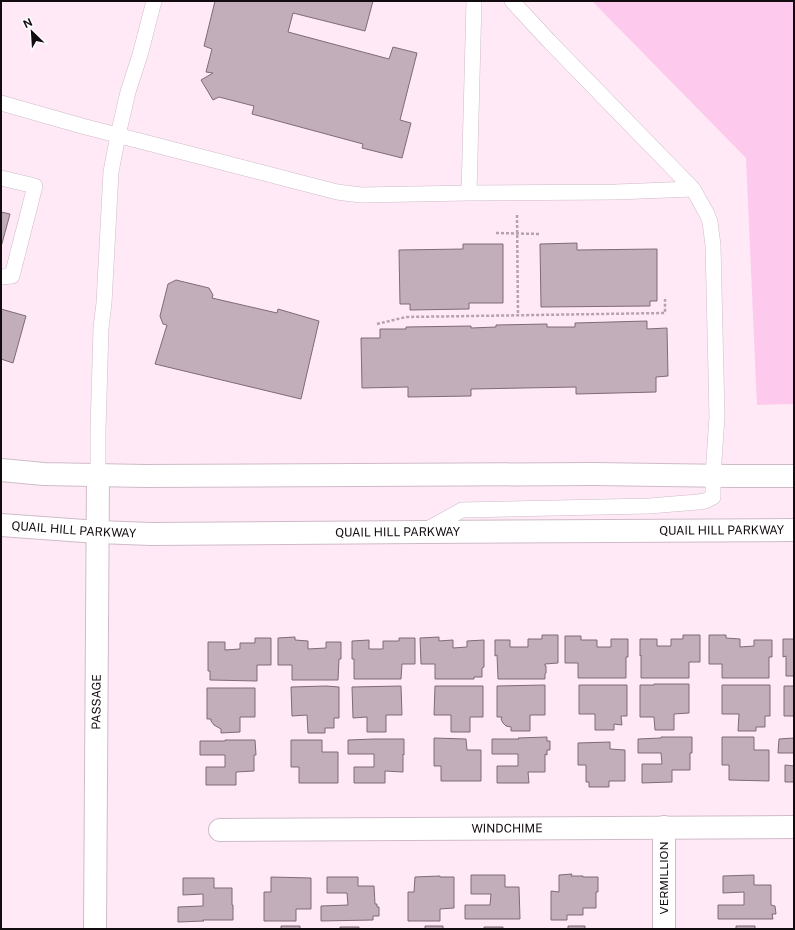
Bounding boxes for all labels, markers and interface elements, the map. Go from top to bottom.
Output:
north arrow [12,12,52,52]
text: N [21,16,34,30]
street label: QUAIL HILL PARKWAY [11,519,137,540]
street label: QUAIL HILL PARKWAY [659,523,785,538]
street label: QUAIL HILL PARKWAY [335,525,461,540]
street label: PASSAGE [89,674,104,730]
street label: WINDCHIME [471,821,543,836]
street label: VERMILLION [657,842,671,914]

